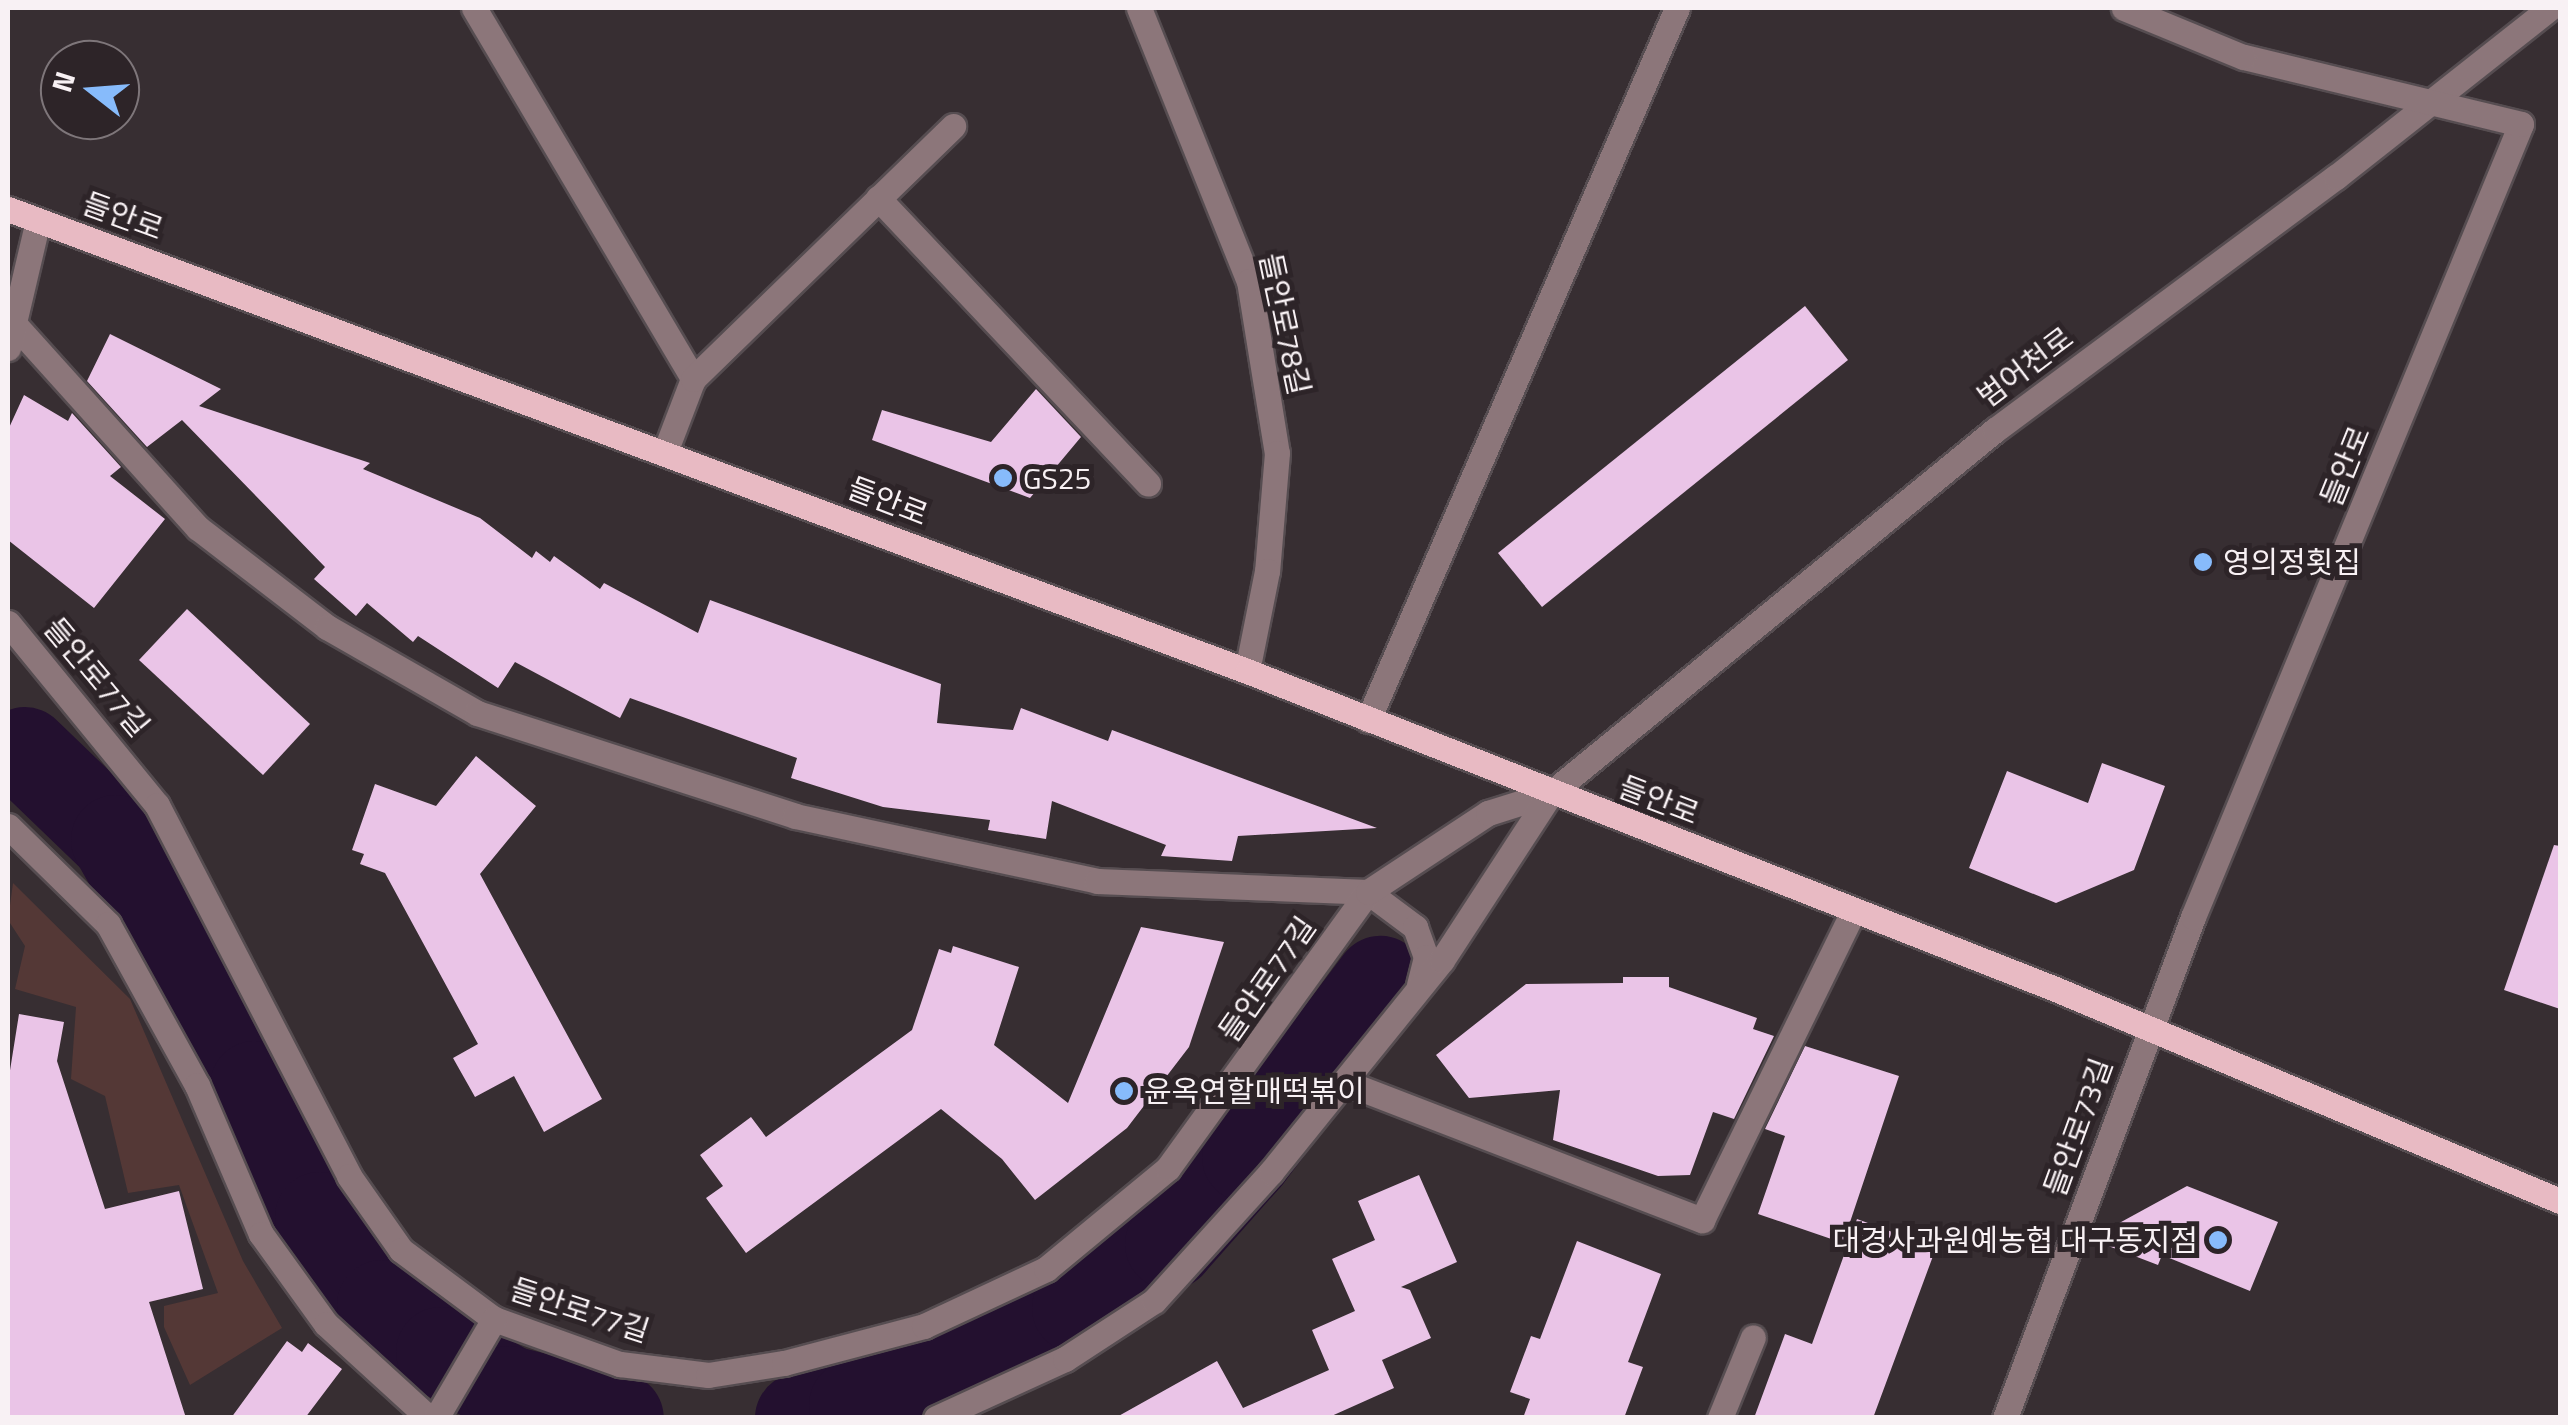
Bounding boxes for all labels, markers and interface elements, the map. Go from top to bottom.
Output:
north arrow [40,40,140,140]
text: N [39,66,86,97]
street label: 들안로 [78,185,168,247]
street label: 들안로78길 [1252,250,1318,398]
street label: 범어천로 [1970,319,2080,415]
street label: 들안로 [2313,421,2377,511]
place label: GS25 [1023,460,1091,496]
marker: GS25 [992,467,1014,489]
street label: 들안로 [843,469,933,533]
place label: 영의정횟집 [2223,544,2361,580]
marker: 영의정횟집 [2192,551,2214,573]
street label: 들안로77길 [37,610,157,744]
street label: 들안로 [1614,768,1704,832]
street label: 들안로77길 [1211,910,1323,1048]
street label: 들안로73길 [2036,1053,2120,1201]
place label: 윤옥연할매떡볶이 [1144,1073,1365,1109]
marker: 윤옥연할매떡볶이 [1113,1080,1135,1102]
place label: 대경사과원예농협 대구동지점 [1833,1222,2198,1258]
marker: 대경사과원예농협 대구동지점 [2207,1229,2229,1251]
street label: 들안로77길 [506,1271,654,1349]

